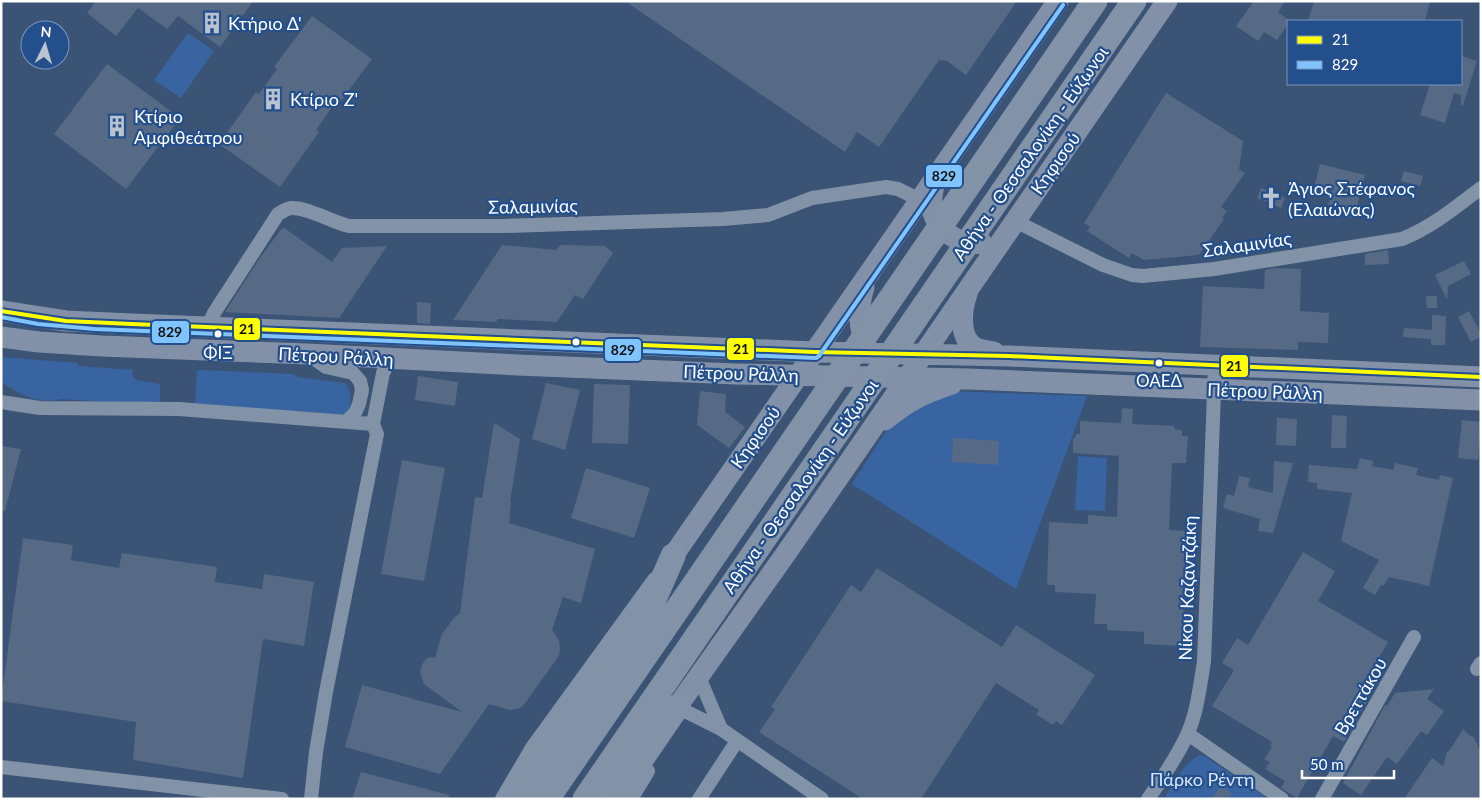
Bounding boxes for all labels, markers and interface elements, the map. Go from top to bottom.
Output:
building icon: Κτήριο Δ' [199,10,225,36]
place label: Κτήριο Δ' [228,12,302,34]
north arrow [20,20,70,70]
legend [1287,20,1462,85]
text: N [40,23,52,40]
text: 21 [1332,30,1349,48]
street label: Αθήνα - Θεσσαλονίκη - Εύζωνοι [948,42,1113,264]
text: 829 [1332,55,1358,73]
building icon: Κτίριο Ζ' [260,86,286,112]
place label: Κτίριο Ζ' [290,88,358,110]
place label: Κτίριο Αμφιθεάτρου [134,105,242,148]
building icon: Κτίριο Αμφιθεάτρου [104,113,130,139]
street label: Κηφισού [1026,128,1084,198]
line badge: 829 [925,164,963,188]
text: 829 [932,167,956,184]
place label: Άγιος Στέφανος (Ελαιώνας) [1288,177,1416,220]
church icon: Άγιος Στέφανος (Ελαιώνας) [1258,185,1284,211]
street label: Σαλαμινίας [488,194,579,218]
street label: Σαλαμινίας [1201,227,1293,261]
line badge: 21 [233,317,261,341]
line badge: 829 [151,320,190,344]
text: 21 [239,320,255,337]
text: 829 [158,323,182,340]
marker: ΦΙΞ [213,329,223,339]
unlabelled marker [571,337,581,347]
line badge: 21 [726,337,755,361]
line badge: 829 [604,338,642,362]
text: 21 [733,340,749,357]
text: 829 [611,341,635,358]
place label: ΦΙΞ [203,342,233,363]
street label: Πέτρου Ράλλη [278,342,394,370]
line badge: 21 [1220,354,1249,378]
text: 21 [1226,357,1242,374]
marker: ΟΑΕΔ [1154,358,1164,368]
street label: Πέτρου Ράλλη [683,360,799,386]
place label: ΟΑΕΔ [1136,370,1183,391]
street label: Αθήνα - Θεσσαλονίκη - Εύζωνοι [718,375,883,597]
street label: Πέτρου Ράλλη [1207,378,1323,404]
street label: Κηφισού [726,402,784,472]
street label: Νίκου Καζαντζάκη [1173,515,1201,661]
street label: Βρεττάκου [1329,653,1391,739]
scale bar [1302,748,1394,780]
text: 50 m [1310,755,1344,773]
park label: Πάρκο Ρέντη [1150,768,1254,790]

